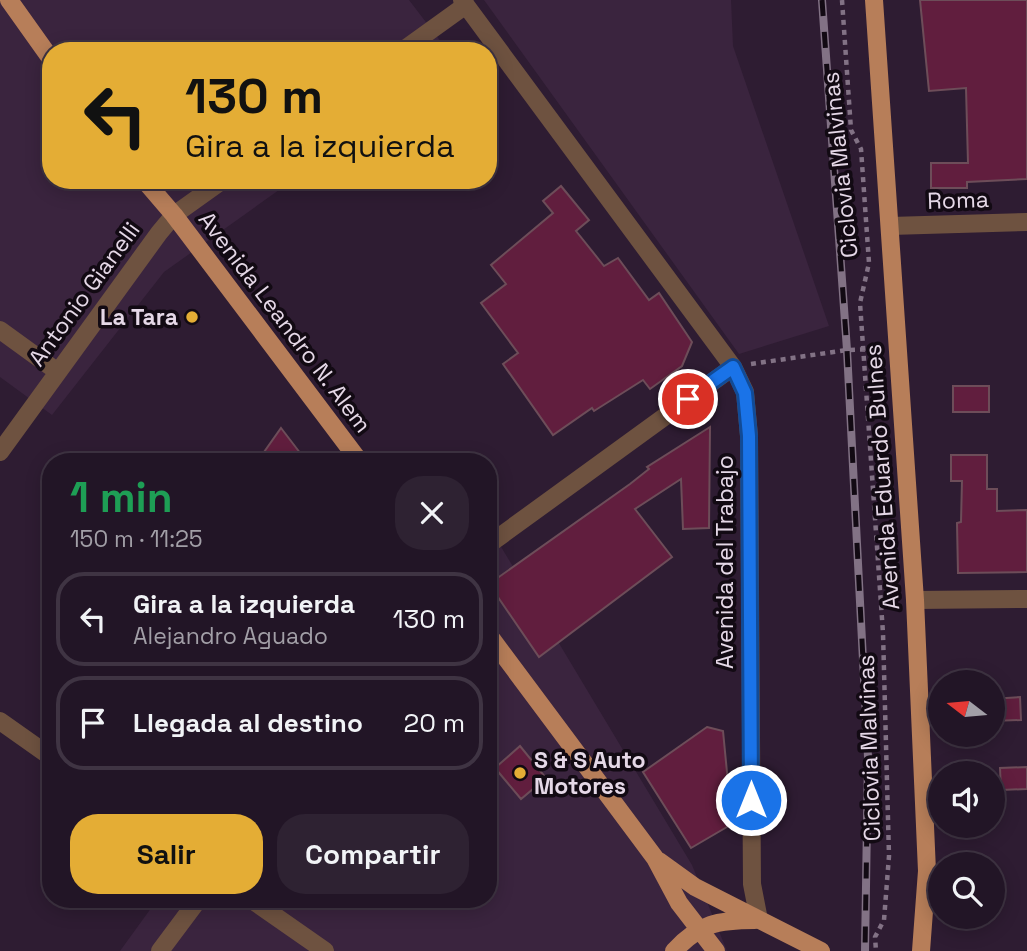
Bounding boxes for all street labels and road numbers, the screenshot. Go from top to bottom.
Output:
street label: Ciclovia Malvinas [815,71,865,259]
street label: Roma [927,184,989,216]
street label: Avenida Leandro N. Alem [192,205,378,439]
street label: Antonio Gianelli [22,216,146,372]
street label: Avenida Eduardo Bulnes [858,343,906,611]
street label: Avenida del Trabajo [710,455,740,669]
street label: Ciclovia Malvinas [851,654,887,842]

